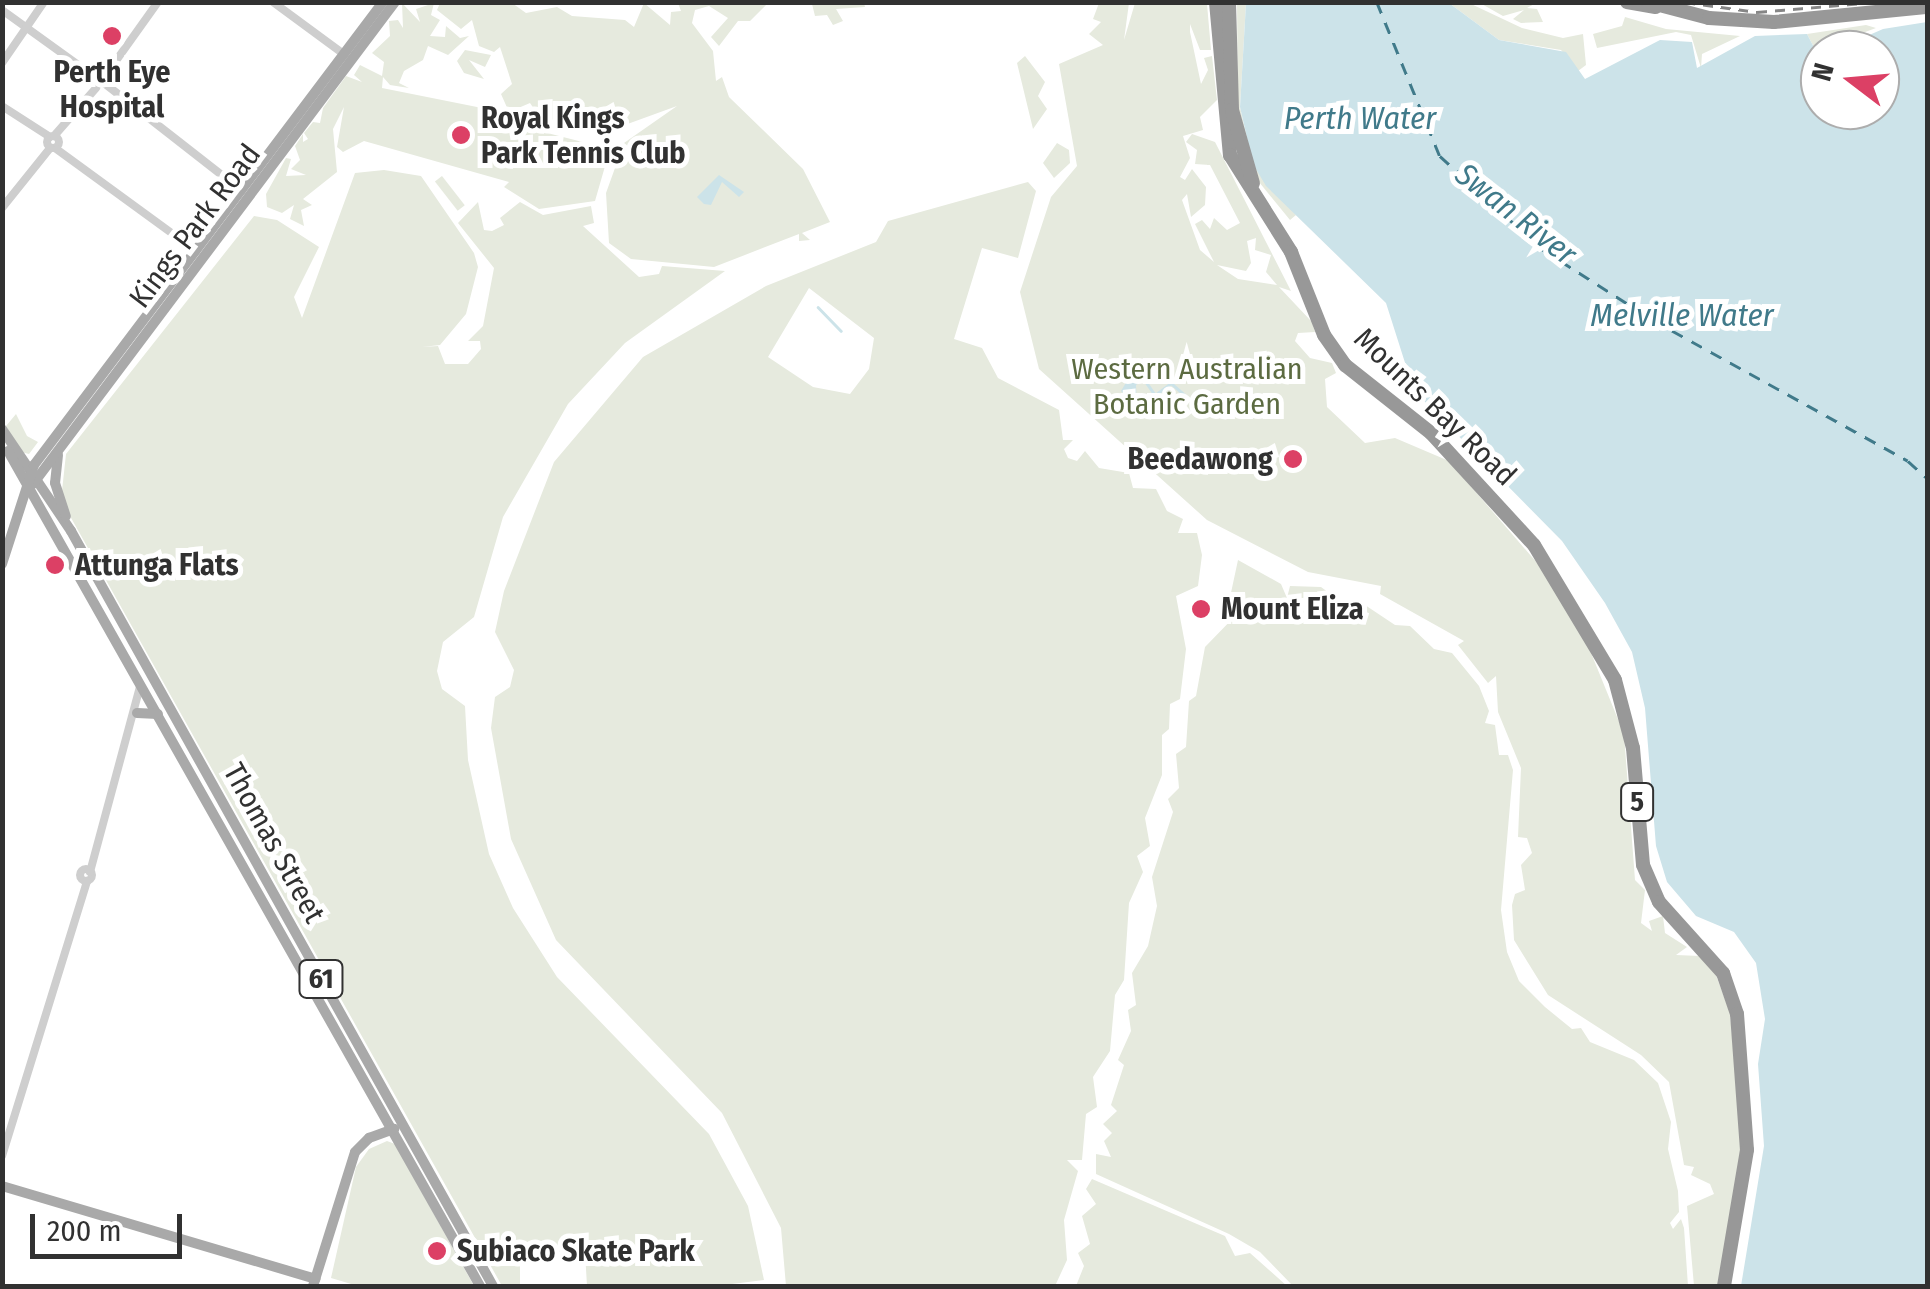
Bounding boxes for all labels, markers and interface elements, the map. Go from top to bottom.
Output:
marker: Perth Eye Hospital [99,23,125,49]
north arrow [1800,30,1900,130]
place label: Perth Eye Hospital [54,54,170,124]
text: N [1804,60,1841,85]
water label: Perth Water [1284,99,1436,137]
place label: Royal Kings Park Tennis Club [481,100,686,170]
marker: Royal Kings Park Tennis Club [450,124,472,146]
street label: Kings Park Road [122,137,268,315]
water label: Swan River [1448,155,1584,273]
water label: Melville Water [1590,296,1774,334]
street label: Mounts Bay Road [1346,321,1524,493]
park label: Western Australian Botanic Garden [1071,351,1303,422]
place label: Beedawong [1127,441,1273,477]
marker: Beedawong [1282,448,1304,470]
place label: Attunga Flats [75,547,239,583]
marker: Attunga Flats [44,554,66,576]
place label: Mount Eliza [1221,591,1364,627]
marker: Mount Eliza [1190,598,1212,620]
street label: Thomas Street [215,757,333,929]
road number: 5 [1620,779,1654,825]
road number: 61 [296,956,346,1002]
scale bar [35,1194,188,1256]
text: 200 m [47,1213,122,1249]
place label: Subiaco Skate Park [457,1233,695,1269]
marker: Subiaco Skate Park [426,1240,448,1262]

